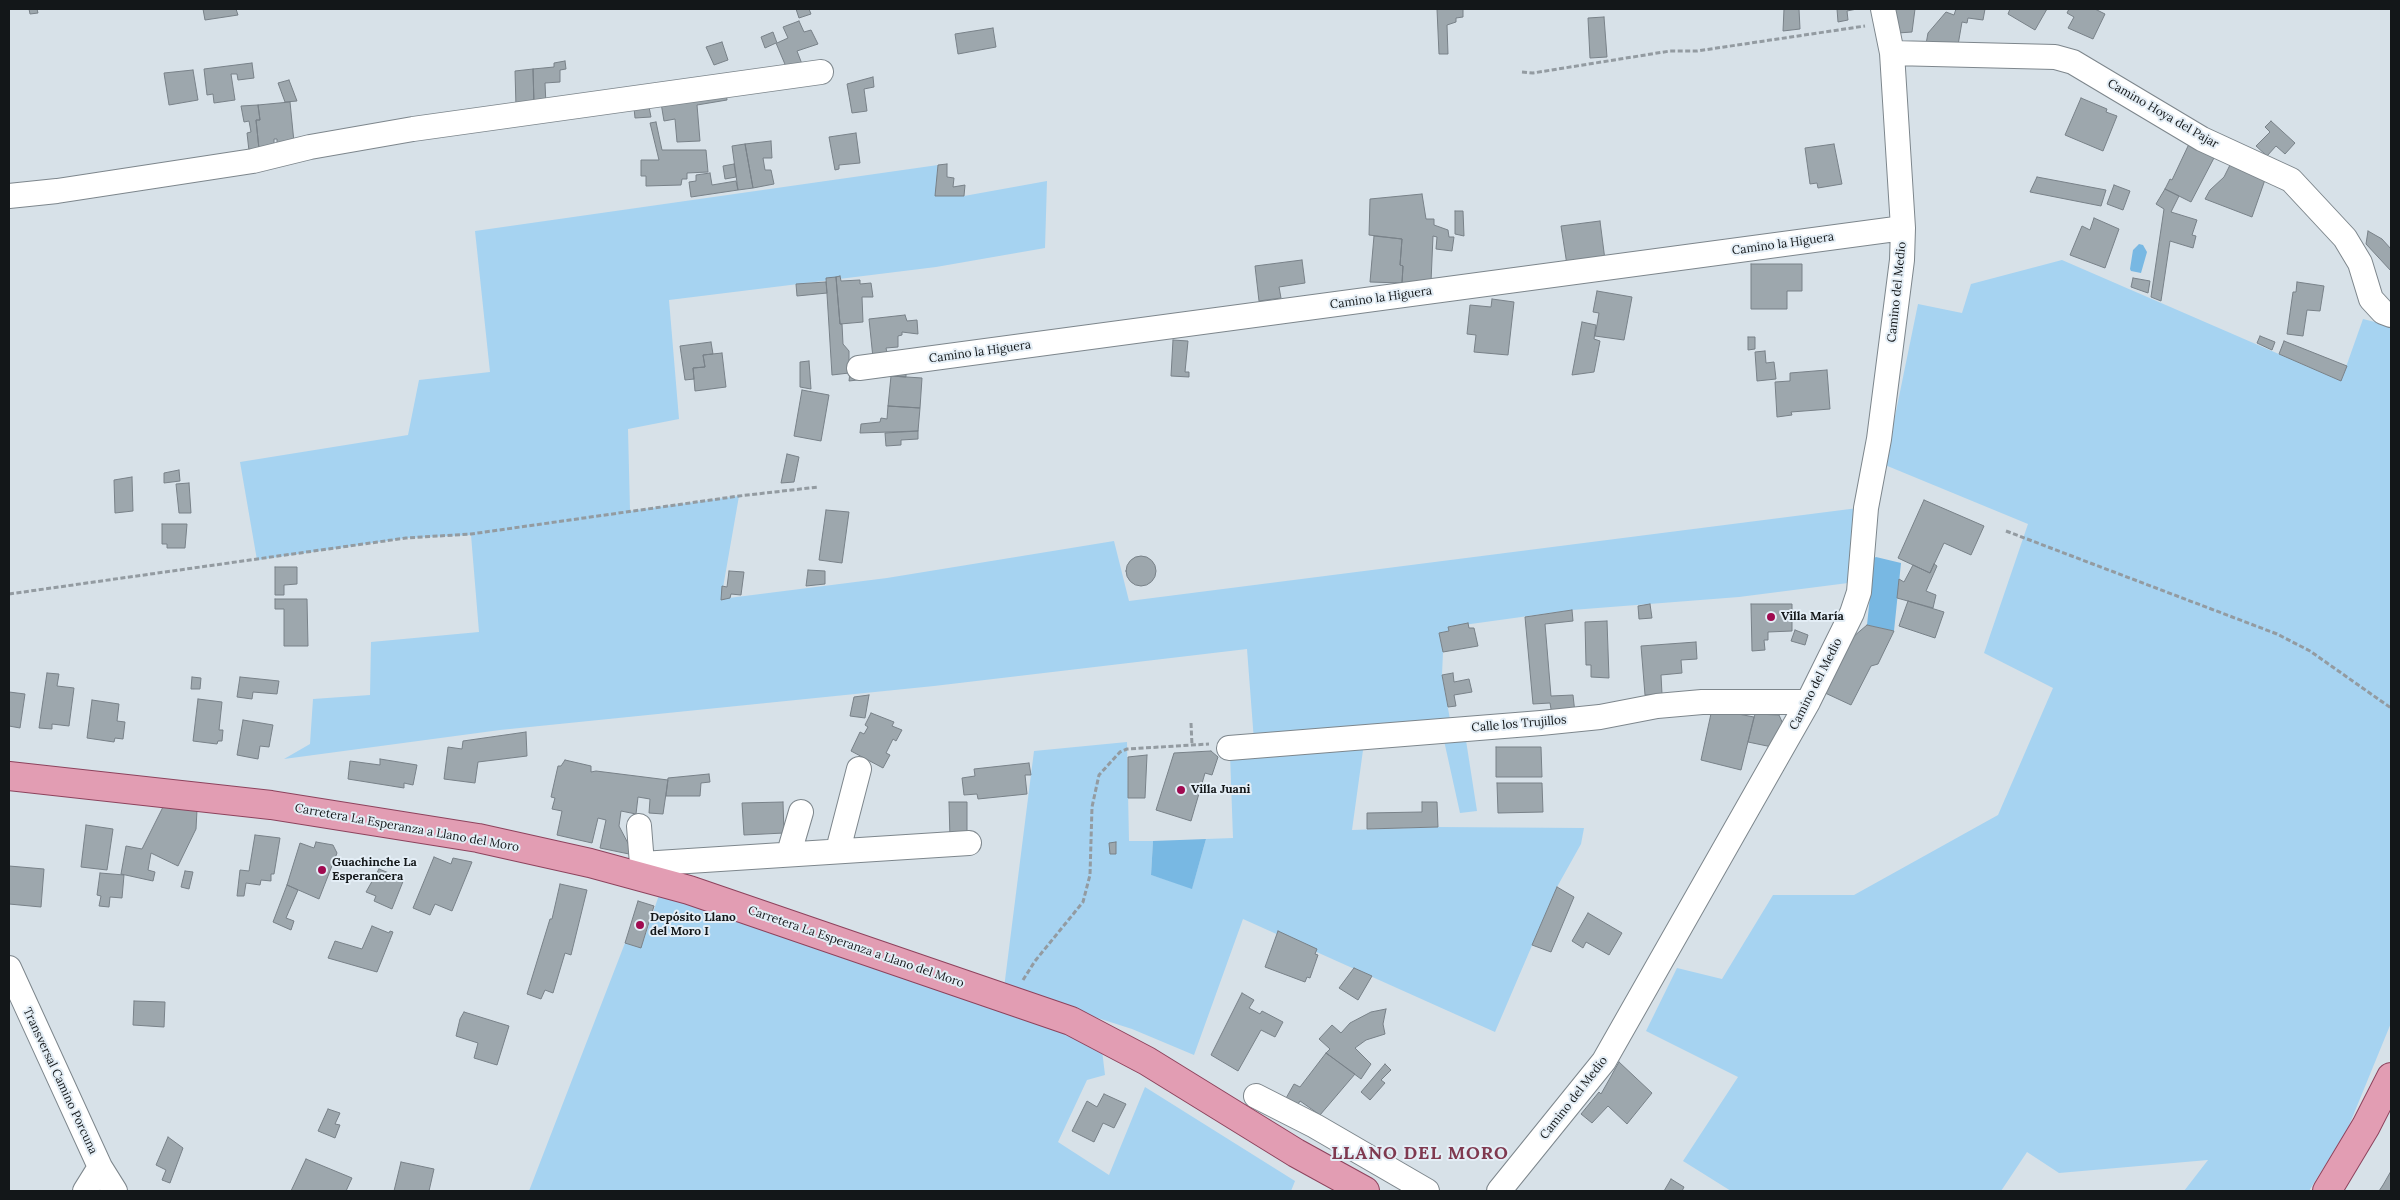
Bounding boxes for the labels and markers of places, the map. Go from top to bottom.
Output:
place label: Villa María [1781,610,1844,624]
marker: Villa María [1765,611,1777,623]
place label: Villa Juani [1191,783,1250,797]
marker: Villa Juani [1175,784,1187,796]
place label: Guachinche La Esperancera [332,856,417,884]
marker: Guachinche La Esperancera [316,864,328,876]
place label: Depósito Llano del Moro I [650,911,736,939]
marker: Depósito Llano del Moro I [634,919,646,931]

